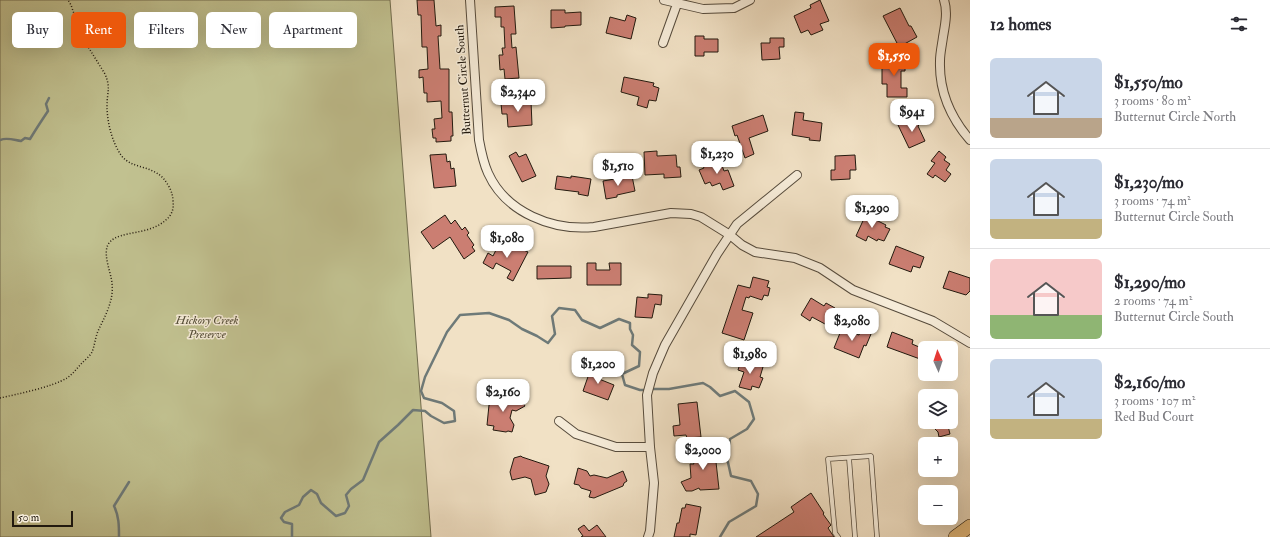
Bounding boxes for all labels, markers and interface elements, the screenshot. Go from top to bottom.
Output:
chip: Buy [12,12,63,48]
chip: Rent [71,12,126,48]
chip: Filters [134,12,198,48]
chip: New [206,12,261,48]
chip: Apartment [269,12,357,48]
icon: filters [1228,13,1250,35]
text: 12 homes [990,14,1051,35]
street label: Butternut Circle South [452,24,475,136]
pin: $1,550 [861,43,927,77]
text: $1,550 [878,48,910,64]
text: $1,550/mo [1114,72,1183,93]
icon: home [1022,74,1070,122]
pin: $2,340 [485,79,551,113]
text: $2,340 [500,84,536,100]
text: 3 rooms · 80 m² [1114,93,1191,109]
pin: $941 [888,99,936,133]
text: $941 [899,104,925,120]
text: Butternut Circle North [1114,109,1236,125]
pin: $1,230 [684,141,750,175]
text: $1,230 [700,146,734,162]
pin: $1,510 [585,153,651,187]
text: $1,510 [602,158,634,174]
text: $1,230/mo [1114,172,1183,193]
icon: home [1022,175,1070,223]
text: 3 rooms · 74 m² [1114,193,1191,209]
pin: $1,290 [839,195,905,229]
text: $1,290 [854,200,890,216]
text: Butternut Circle South [1114,209,1234,225]
pin: $1,080 [474,225,540,259]
text: $1,080 [490,230,524,246]
text: $1,290/mo [1114,272,1186,293]
icon: home [1022,275,1070,323]
text: 2 rooms · 74 m² [1114,293,1192,309]
pin: $2,080 [819,308,885,342]
text: Butternut Circle South [1114,309,1234,325]
park label: Hickory Creek Preserve [175,313,239,342]
text: $2,080 [834,313,870,329]
pin: $1,980 [717,341,783,375]
north arrow [918,341,958,381]
map controls [918,341,958,525]
text: $1,980 [733,346,767,362]
pin: $1,200 [565,351,631,385]
text: $1,200 [580,356,616,372]
text: $2,160/mo [1114,372,1185,393]
icon: home [1022,375,1070,423]
pin: $2,160 [470,379,536,413]
text: $2,160 [486,384,520,400]
button: layers [918,389,958,429]
text: 3 rooms · 107 m² [1114,393,1195,409]
text: Red Bud Court [1114,409,1194,425]
pin: $2,000 [670,437,736,471]
button: + [918,437,958,477]
text: $2,000 [684,442,722,458]
button: − [918,485,958,525]
scale bar [12,509,73,528]
text: 50 m [18,511,39,524]

